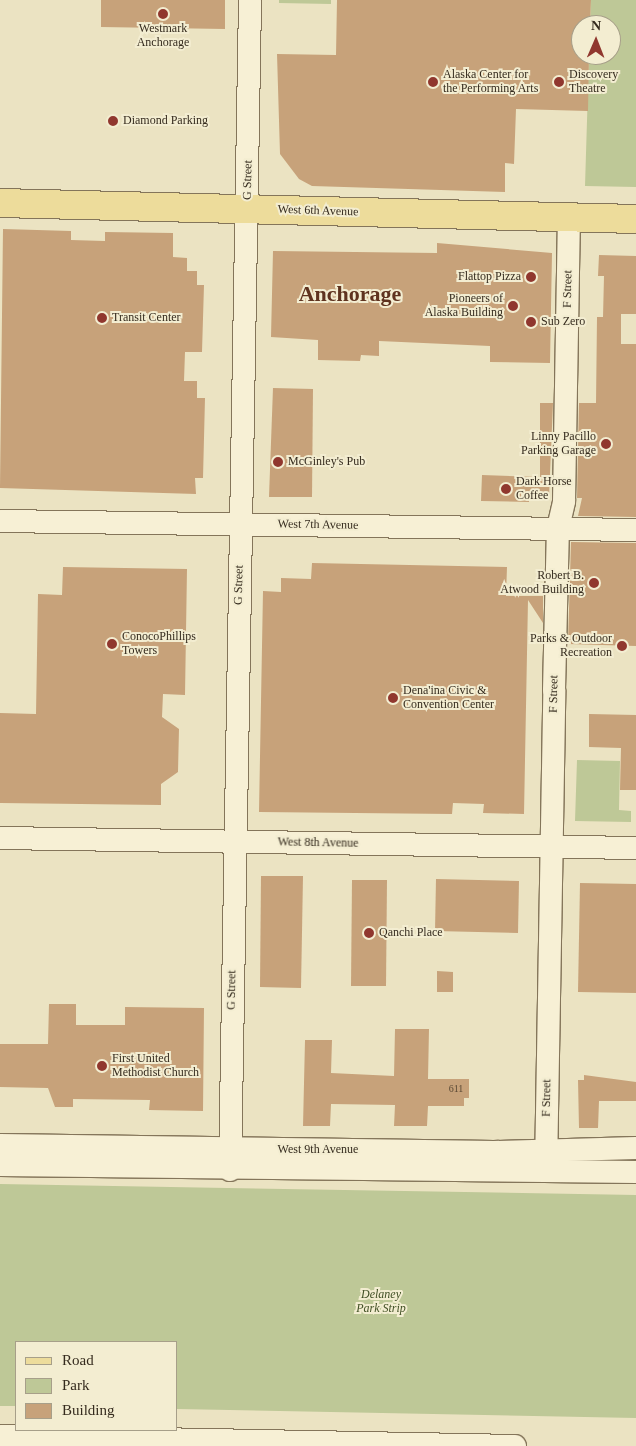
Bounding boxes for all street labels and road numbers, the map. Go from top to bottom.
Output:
street label: G Street [240,160,256,200]
street label: West 6th Avenue [277,202,359,220]
street label: F Street [560,270,576,308]
street label: West 7th Avenue [277,517,359,533]
street label: G Street [231,565,247,605]
street label: F Street [546,675,562,713]
street label: West 8th Avenue [277,835,359,851]
street label: G Street [224,970,240,1010]
street label: F Street [539,1079,555,1117]
street label: West 9th Avenue [277,1143,359,1157]

